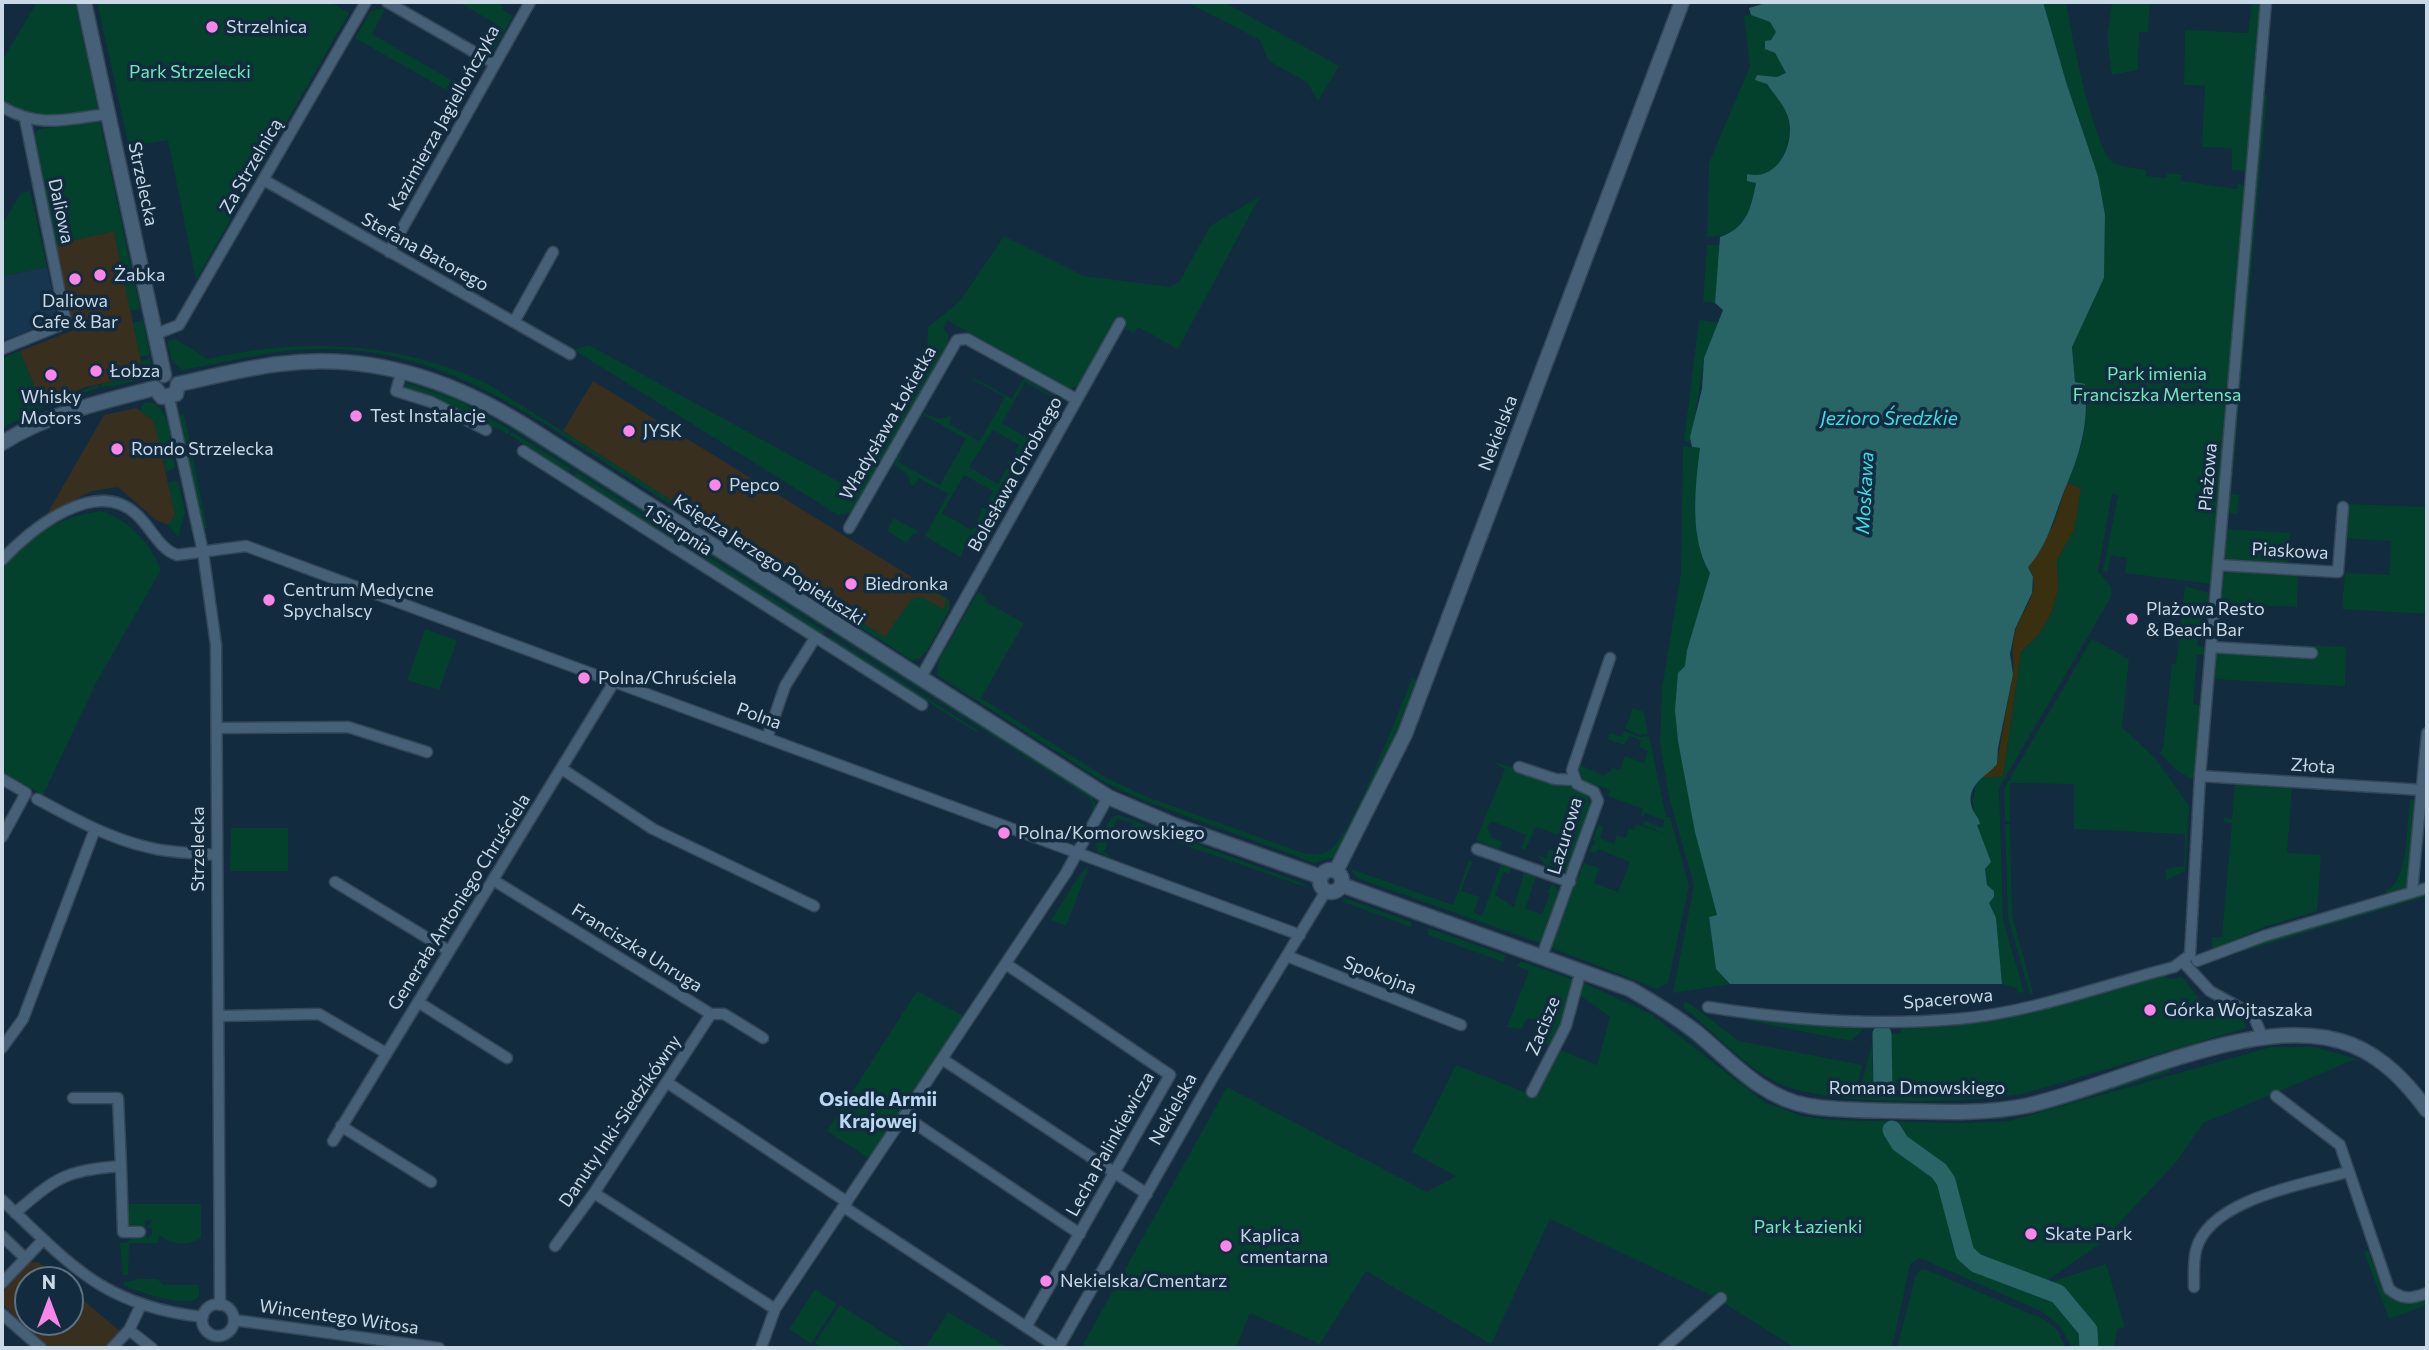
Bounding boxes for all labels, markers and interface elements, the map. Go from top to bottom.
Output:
place label: Strzelnica [226,16,307,38]
marker: Strzelnica [204,19,220,35]
street label: Kazimierza Jagiellończyka [384,21,504,215]
park label: Park Strzelecki [129,61,251,83]
street label: Za Strzelnicą [215,115,287,217]
street label: Strzelecka [124,140,162,228]
street label: Daliowa [44,177,78,245]
street label: Stefana Batorego [358,208,492,296]
place label: Żabka [114,264,165,286]
marker: Żabka [92,267,108,283]
marker: Daliowa Cafe & Bar [67,271,83,287]
place label: Daliowa Cafe & Bar [32,290,118,332]
street label: Władysława Łokietka [835,342,941,504]
place label: Łobza [110,360,160,382]
marker: Łobza [88,363,104,379]
park label: Park imienia Franciszka Mertensa [2073,363,2241,406]
marker: Whisky Motors [43,367,59,383]
place label: Whisky Motors [21,386,81,428]
street label: Nekielska [1474,392,1522,474]
street label: Bolesława Chrobrego [963,393,1067,555]
place label: Test Instalacje [370,405,486,427]
marker: Test Instalacje [348,408,364,424]
water label: Jezioro Średzkie [1820,408,1958,430]
place label: JYSK [643,420,682,442]
marker: JYSK [621,423,637,439]
place label: Rondo Strzelecka [131,438,274,460]
marker: Rondo Strzelecka [109,441,125,457]
street label: Plażowa [2194,442,2222,512]
water label: Moskawa [1851,451,1879,535]
place label: Pepco [729,474,780,496]
marker: Pepco [707,477,723,493]
street label: Księdza Jerzego Popiełuszki [669,490,869,630]
street label: 1 Sierpnia [639,500,717,560]
street label: Piaskowa [2251,538,2329,564]
place label: Biedronka [865,573,948,595]
marker: Biedronka [843,576,859,592]
place label: Centrum Medycne Spychalscy [283,579,434,622]
marker: Centrum Medycne Spychalscy [261,592,277,608]
place label: Plażowa Resto & Beach Bar [2146,598,2265,640]
marker: Plażowa Resto & Beach Bar [2124,611,2140,627]
place label: Polna/Chruściela [598,667,737,689]
marker: Polna/Chruściela [576,670,592,686]
street label: Polna [734,698,784,734]
street label: Złota [2290,754,2336,778]
street label: Generała Antoniego Chruściela [383,790,535,1014]
street label: Lazurowa [1543,795,1587,877]
street label: Strzelecka [187,806,209,892]
place label: Polna/Komorowskiego [1018,822,1205,844]
marker: Polna/Komorowskiego [996,825,1012,841]
street label: Franciszka Unruga [568,899,706,997]
street label: Spokojna [1340,951,1420,999]
street label: Spacerowa [1902,984,1994,1014]
street label: Zacisze [1521,993,1565,1059]
place label: Górka Wojtaszaka [2164,999,2313,1021]
marker: Górka Wojtaszaka [2142,1002,2158,1018]
street label: Danuty Inki-Siedzikówny [554,1031,686,1211]
street label: Lecha Palinkiewicza [1061,1068,1159,1220]
street label: Nekielska [1144,1069,1202,1149]
street label: Romana Dmowskiego [1829,1077,2005,1099]
district label: Osiedle Armii Krajowej [819,1089,937,1133]
park label: Park Łazienki [1754,1216,1862,1238]
place label: Skate Park [2045,1223,2133,1245]
place label: Kaplica cmentarna [1240,1225,1328,1268]
marker: Skate Park [2023,1226,2039,1242]
marker: Kaplica cmentarna [1218,1238,1234,1254]
north arrow [14,1266,84,1336]
text: N [42,1270,56,1293]
place label: Nekielska/Cmentarz [1060,1270,1227,1292]
marker: Nekielska/Cmentarz [1038,1273,1054,1289]
street label: Wincentego Witosa [258,1295,420,1339]

